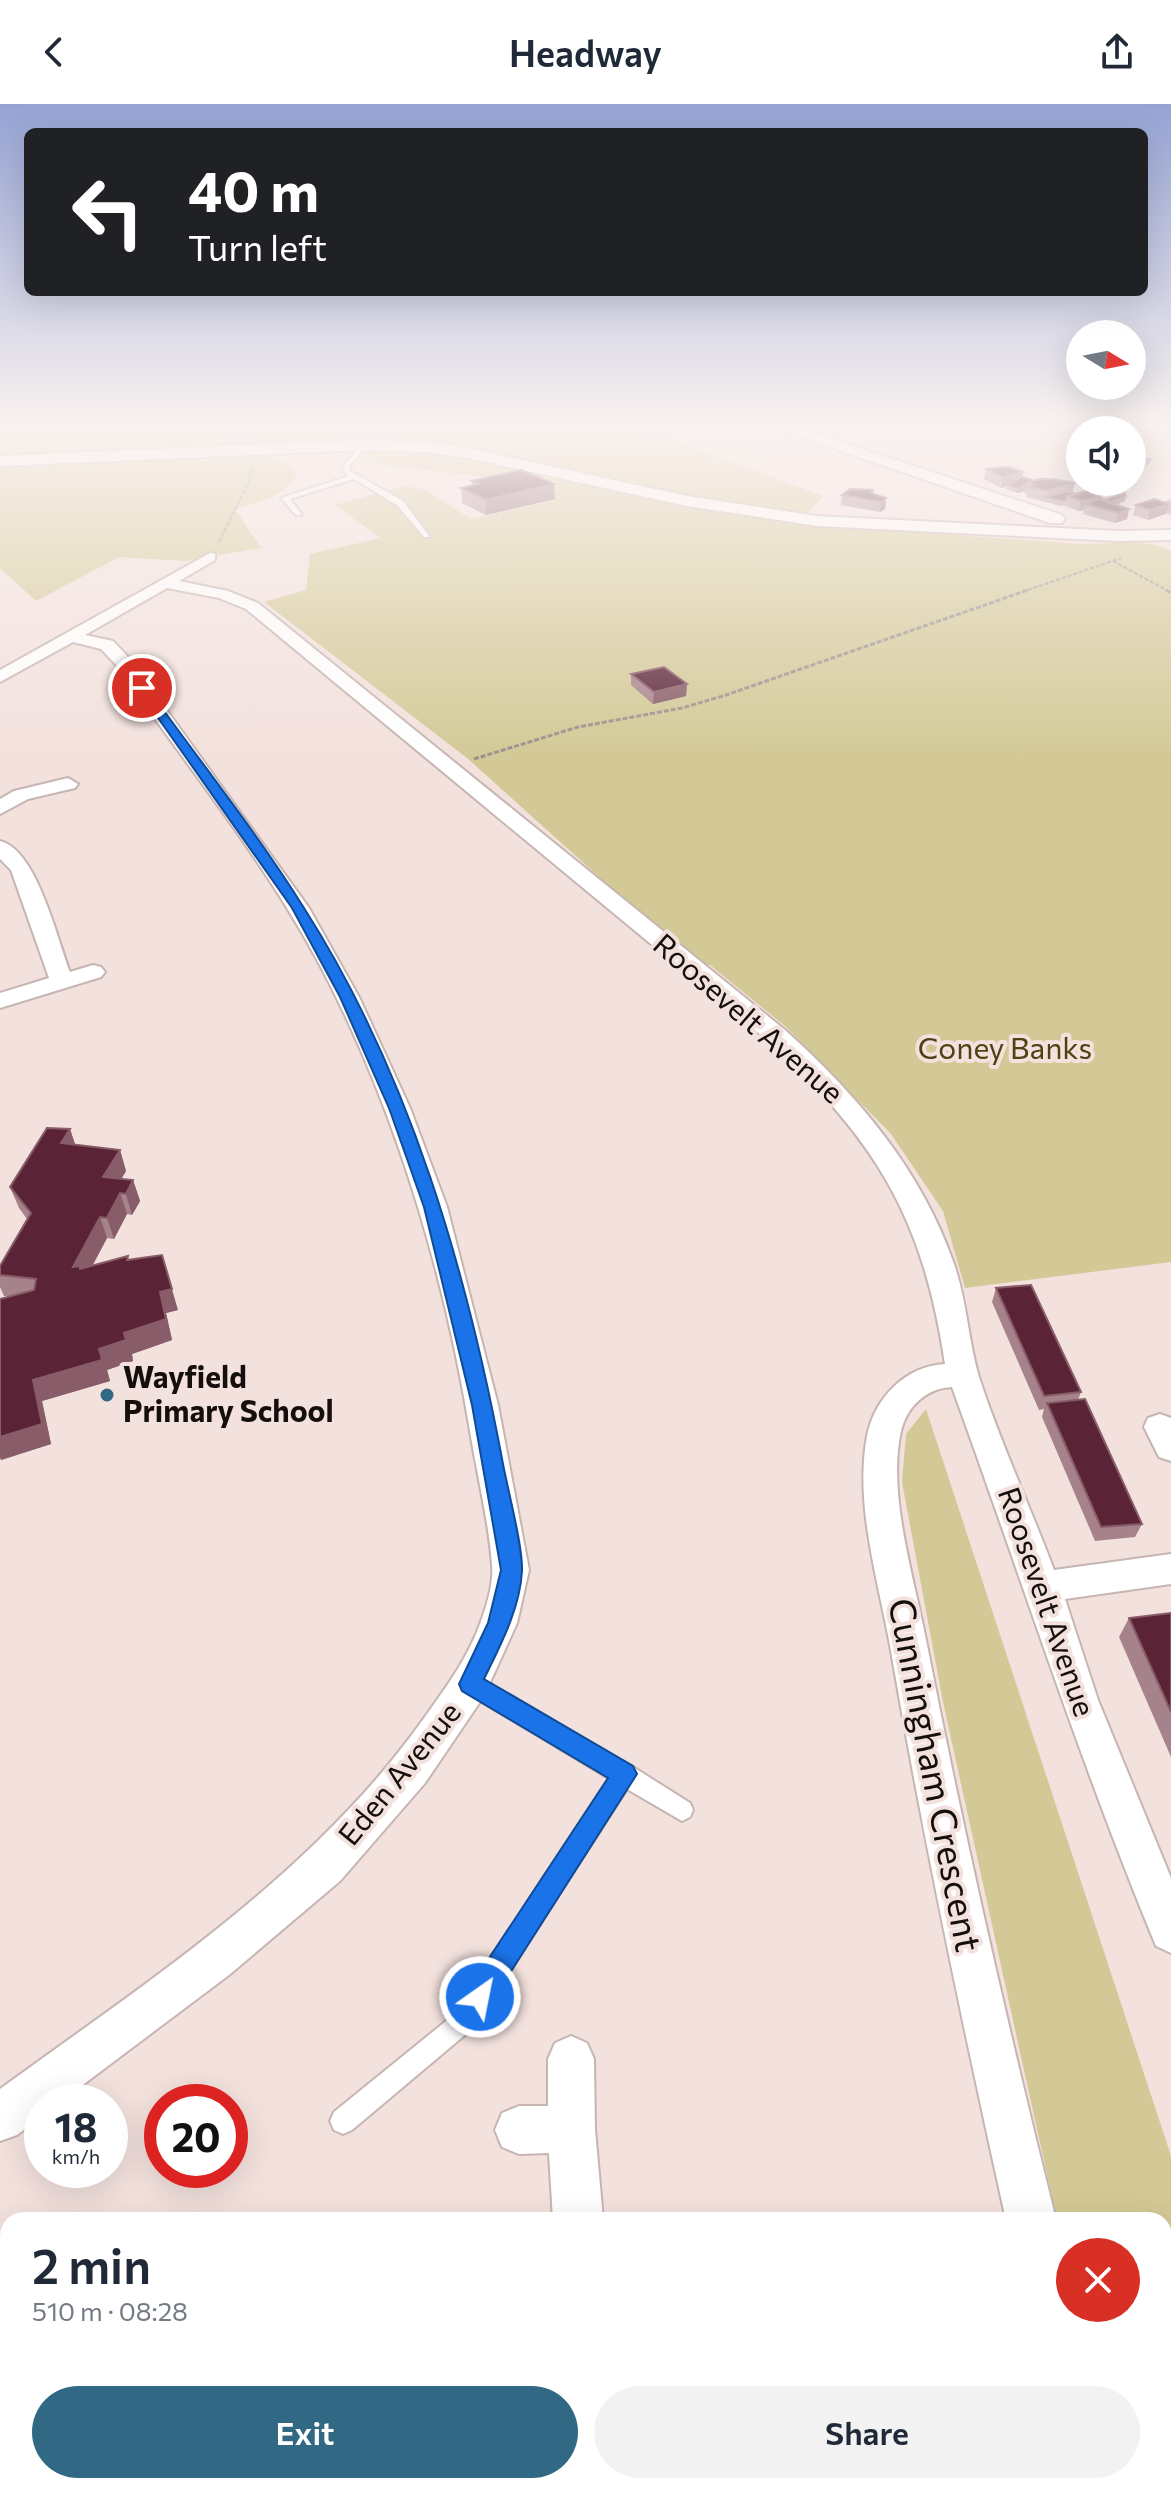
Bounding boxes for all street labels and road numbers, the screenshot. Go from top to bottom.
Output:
street label: Roosevelt Avenue [647,924,852,1110]
street label: Roosevelt Avenue [992,1482,1105,1721]
street label: Cunningham Crescent [881,1594,993,1955]
street label: Eden Avenue [329,1693,467,1852]

